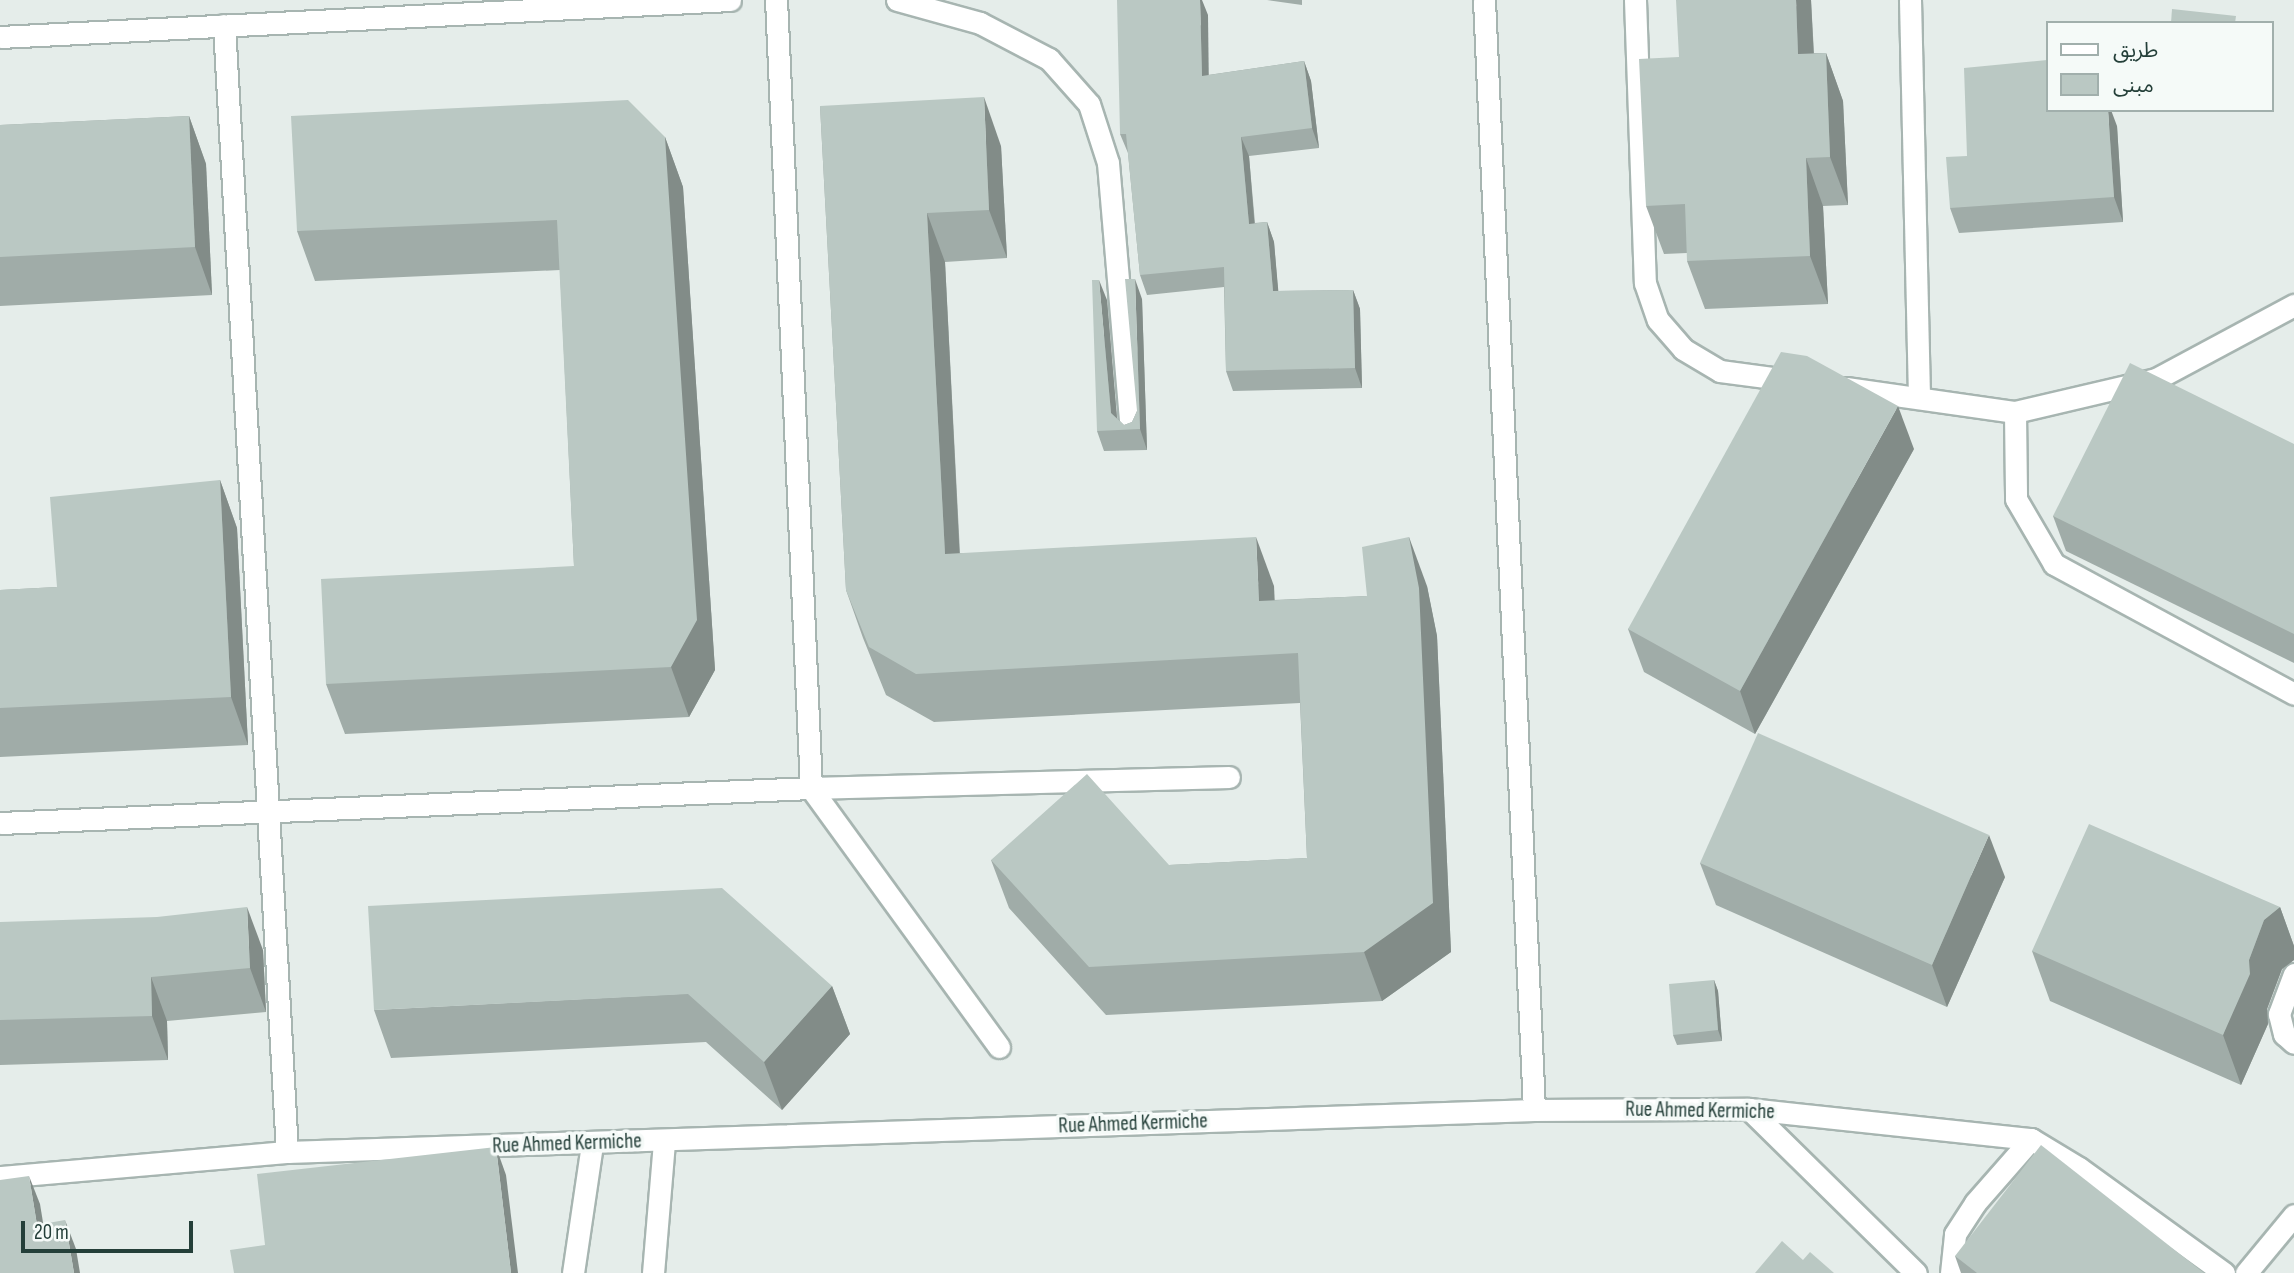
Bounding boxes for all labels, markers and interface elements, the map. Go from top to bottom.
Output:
legend [2046,21,2273,112]
text: طريق [2113,38,2158,63]
text: مبنى [2113,73,2154,98]
street label: Rue Ahmed Kermiche [1625,1097,1775,1125]
street label: Rue Ahmed Kermiche [1058,1109,1208,1139]
street label: Rue Ahmed Kermiche [492,1129,642,1159]
scale bar [24,1206,196,1250]
text: 20 m [34,1220,69,1245]

